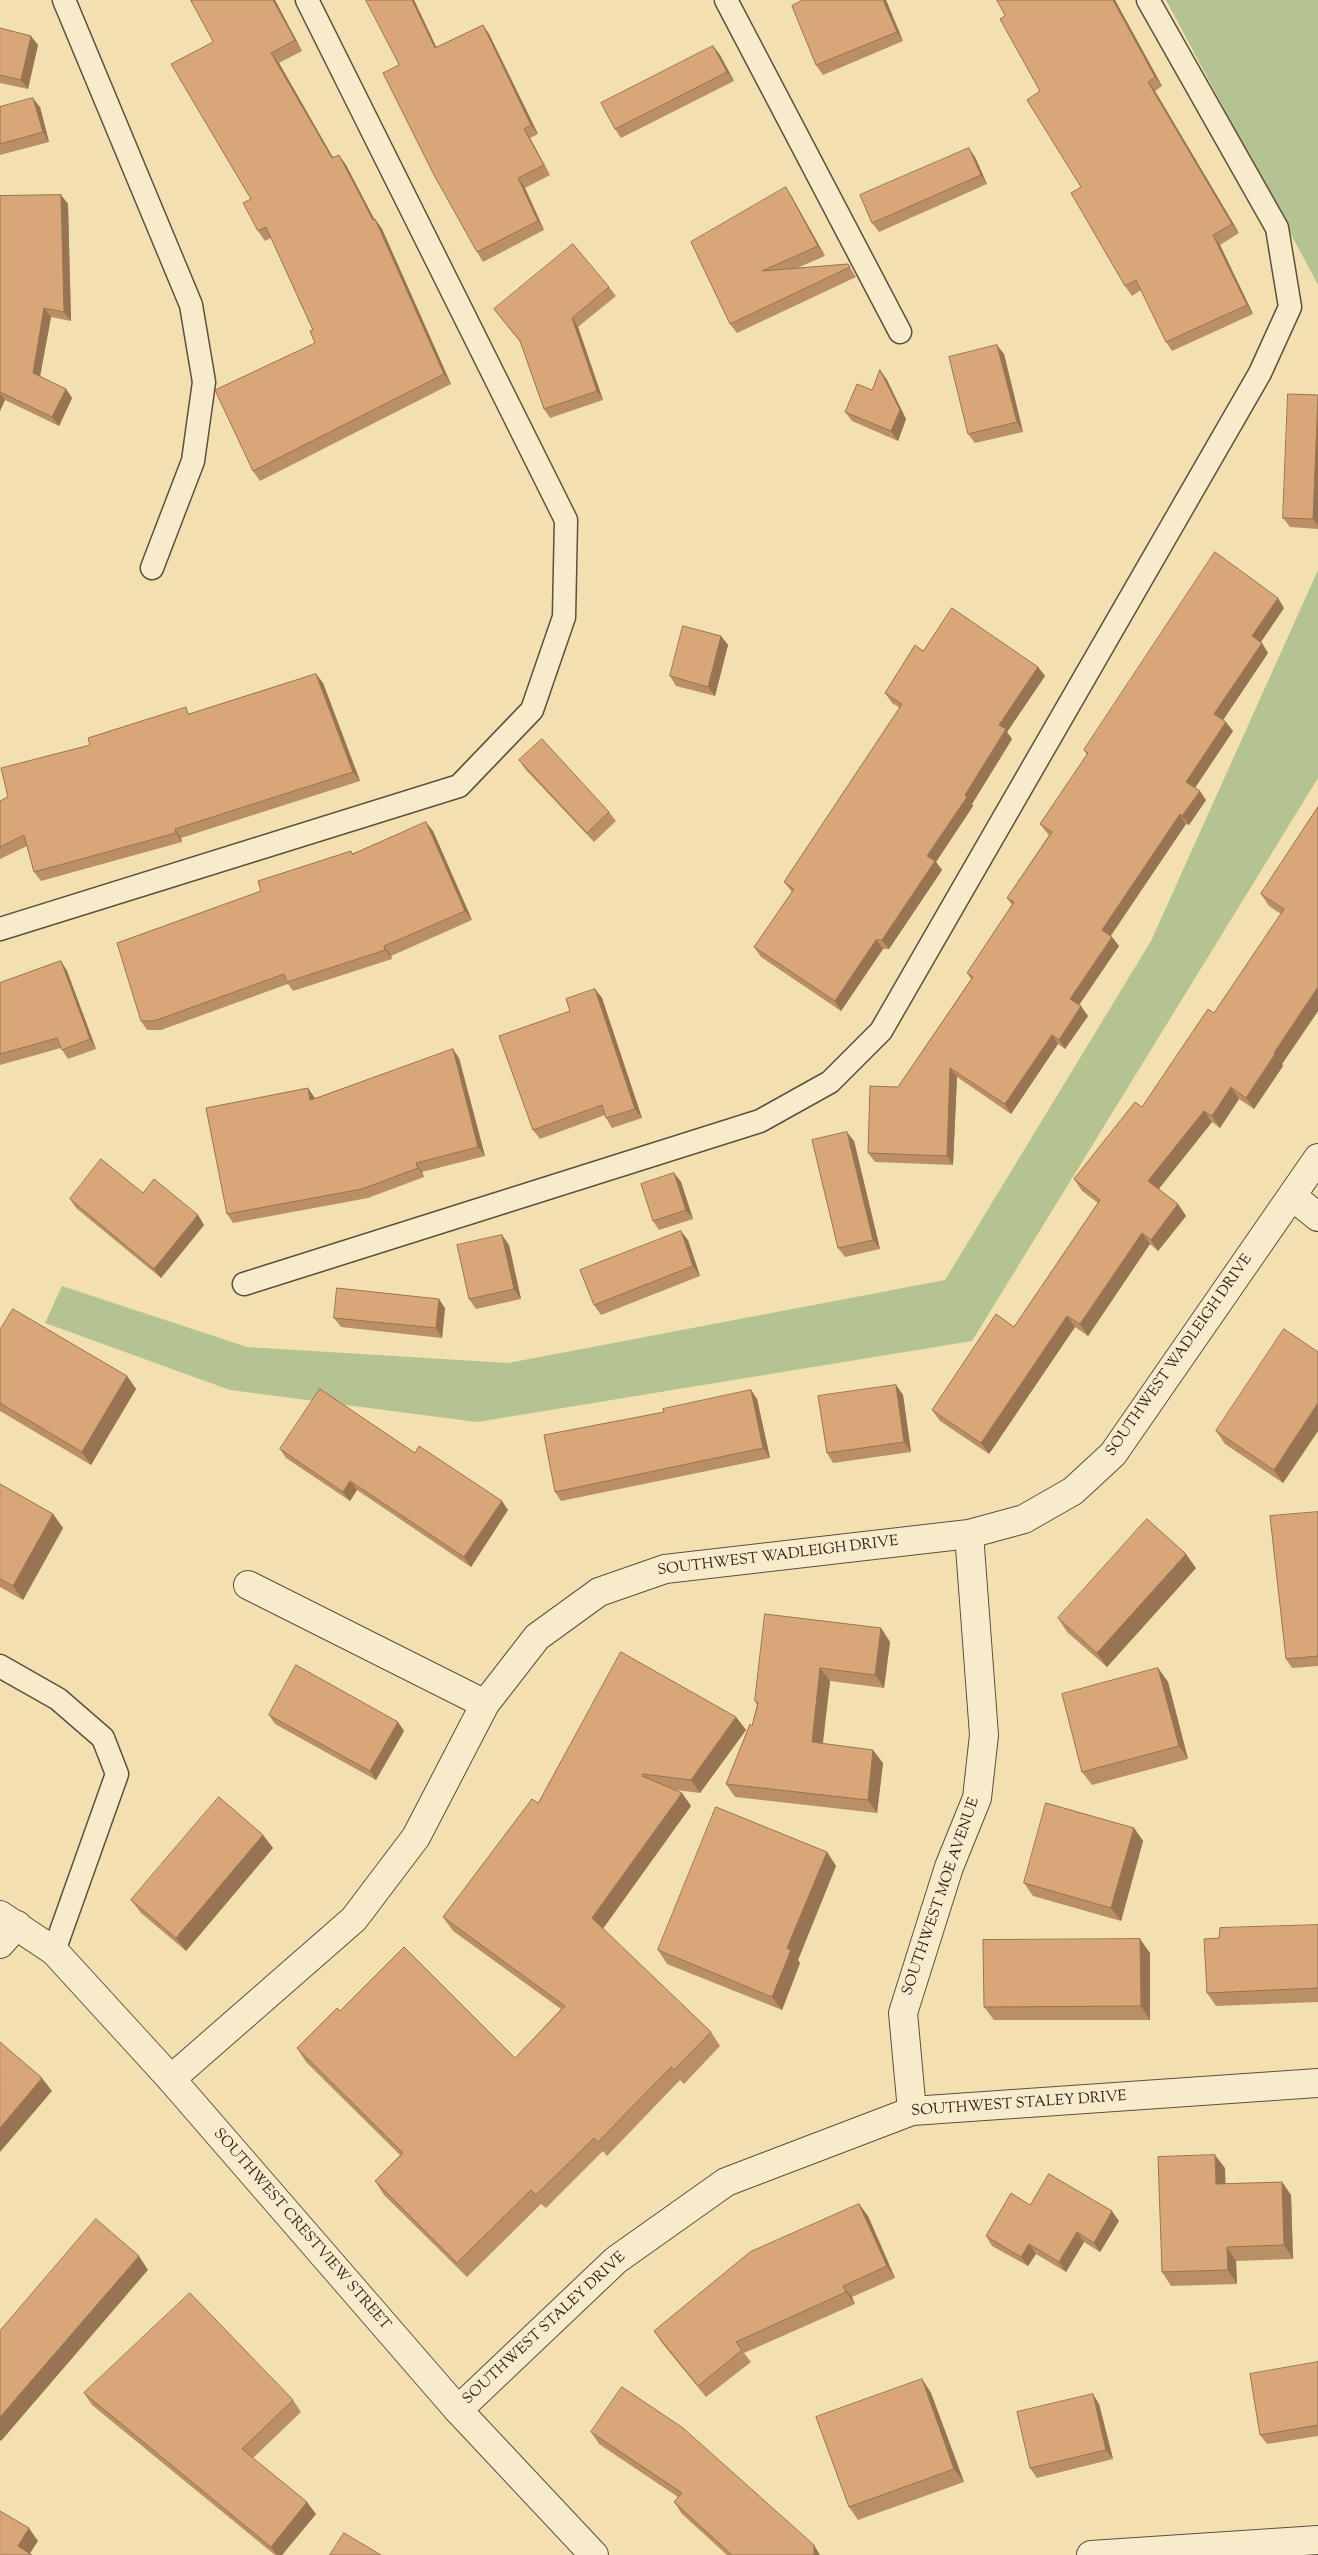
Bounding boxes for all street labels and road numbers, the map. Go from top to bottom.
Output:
street label: SOUTHWEST WADLEIGH DRIVE [1103,1252,1257,1460]
street label: SOUTHWEST WADLEIGH DRIVE [657,1533,899,1581]
street label: SOUTHWEST MOE AVENUE [900,1796,984,1998]
street label: SOUTHWEST STALEY DRIVE [911,2088,1127,2122]
street label: SOUTHWEST CRESTVIEW STREET [209,2126,393,2334]
street label: SOUTHWEST STALEY DRIVE [460,2249,630,2409]

